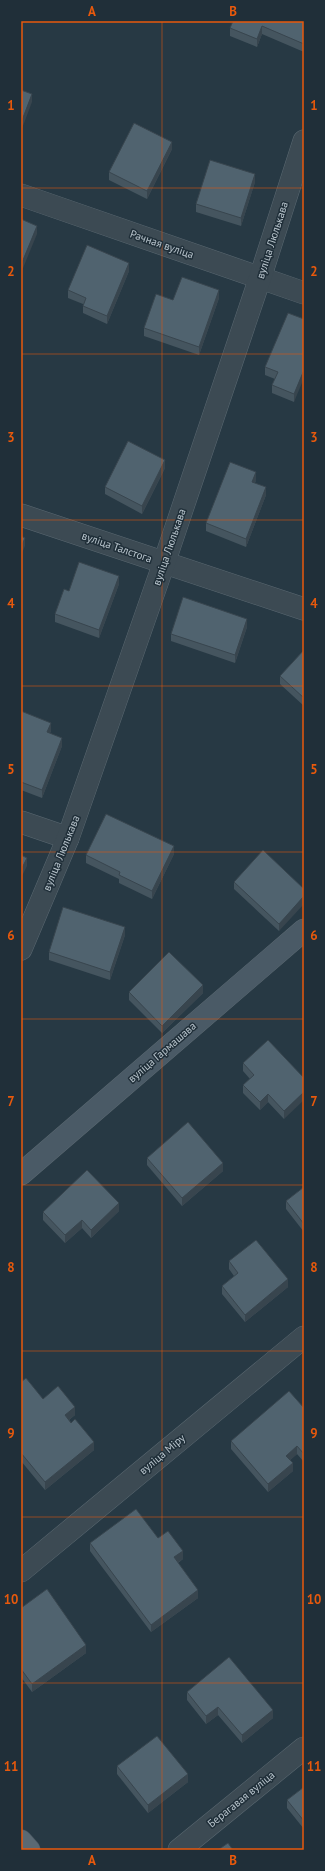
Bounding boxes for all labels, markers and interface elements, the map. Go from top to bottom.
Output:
text: A [88,3,96,20]
text: B [229,3,237,20]
text: 1 [7,97,15,114]
text: 1 [310,97,318,114]
street label: вуліца Люлькава [253,200,291,280]
street label: Рачная вуліца [128,227,196,261]
text: 2 [7,263,15,280]
text: 2 [310,263,318,280]
text: 3 [7,429,15,446]
text: 3 [310,429,318,446]
street label: вуліца Люлькава [149,507,189,587]
street label: вуліца Талстога [80,528,154,566]
text: 4 [7,595,15,612]
text: 4 [310,595,318,612]
text: 5 [7,761,15,778]
text: 5 [310,761,318,778]
street label: вуліца Люлькава [39,813,83,893]
text: 6 [7,927,15,944]
text: 6 [310,927,318,944]
street label: вуліца Гармашава [125,1019,199,1085]
text: 7 [7,1093,15,1110]
text: 7 [310,1093,318,1110]
text: 8 [7,1259,15,1276]
text: 8 [310,1259,318,1276]
text: 9 [7,1425,15,1442]
text: 9 [310,1425,318,1442]
street label: вуліца Міру [136,1430,189,1477]
text: 10 [4,1591,18,1608]
text: 10 [307,1591,321,1608]
text: 11 [4,1758,18,1775]
text: 11 [307,1758,321,1775]
street label: Берагавая вуліца [205,1768,277,1830]
text: A [88,1852,96,1869]
text: B [229,1852,237,1869]

